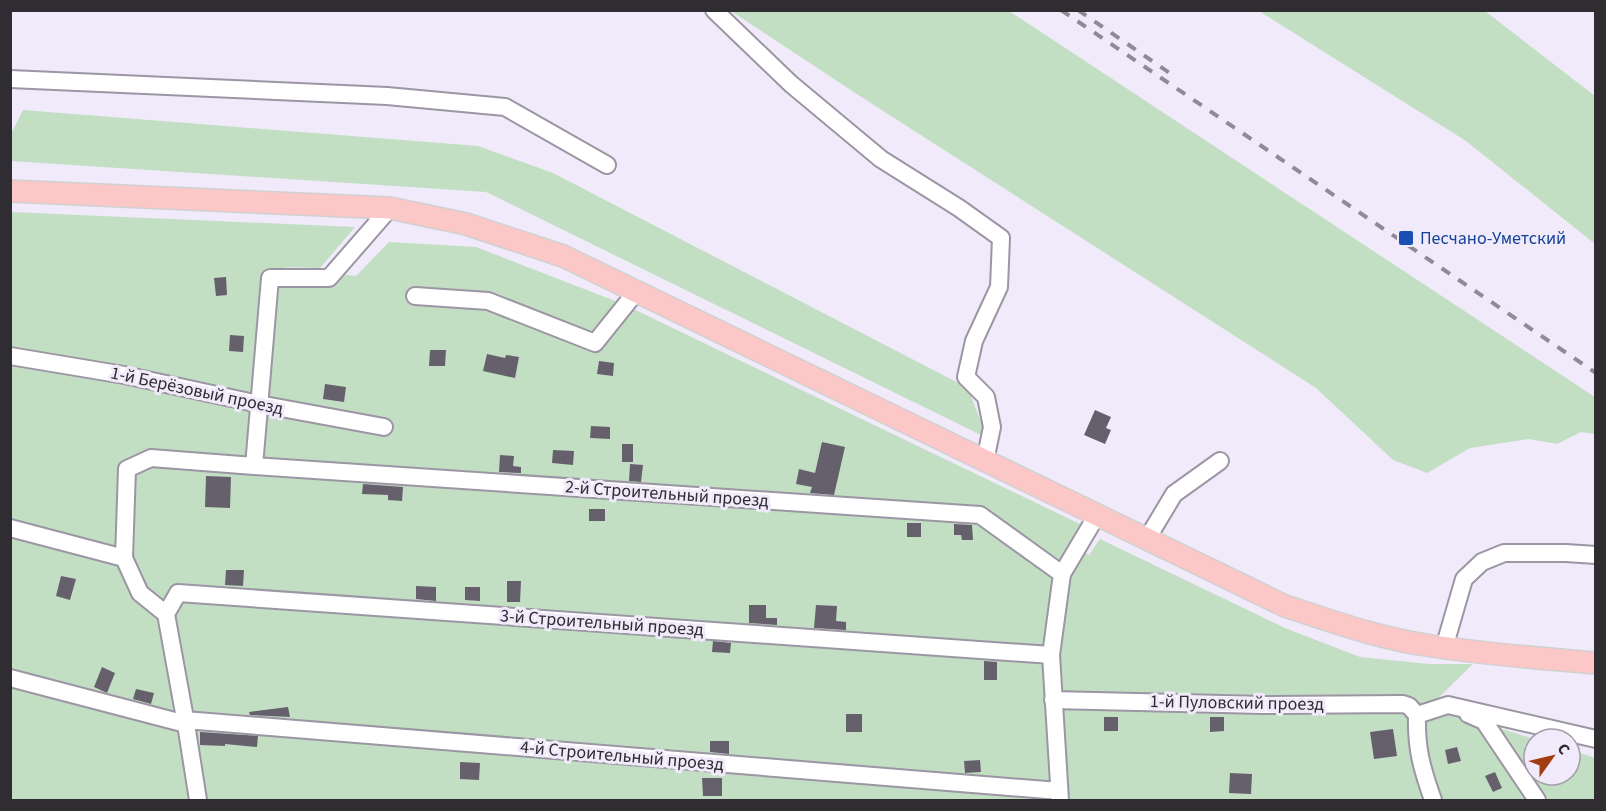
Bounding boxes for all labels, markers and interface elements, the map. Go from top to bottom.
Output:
place label: Песчано-Уметский [1420,226,1566,251]
marker: Песчано-Уметский [1397,229,1415,247]
street label: 1-й Берёзовый проезд [108,360,286,422]
street label: 2-й Строительный проезд [564,474,770,514]
street label: 3-й Строительный проезд [499,603,705,643]
street label: 1-й Пуловский проезд [1150,689,1325,717]
north arrow [1522,727,1582,787]
street label: 4-й Строительный проезд [519,735,725,777]
text: С [1552,739,1575,759]

